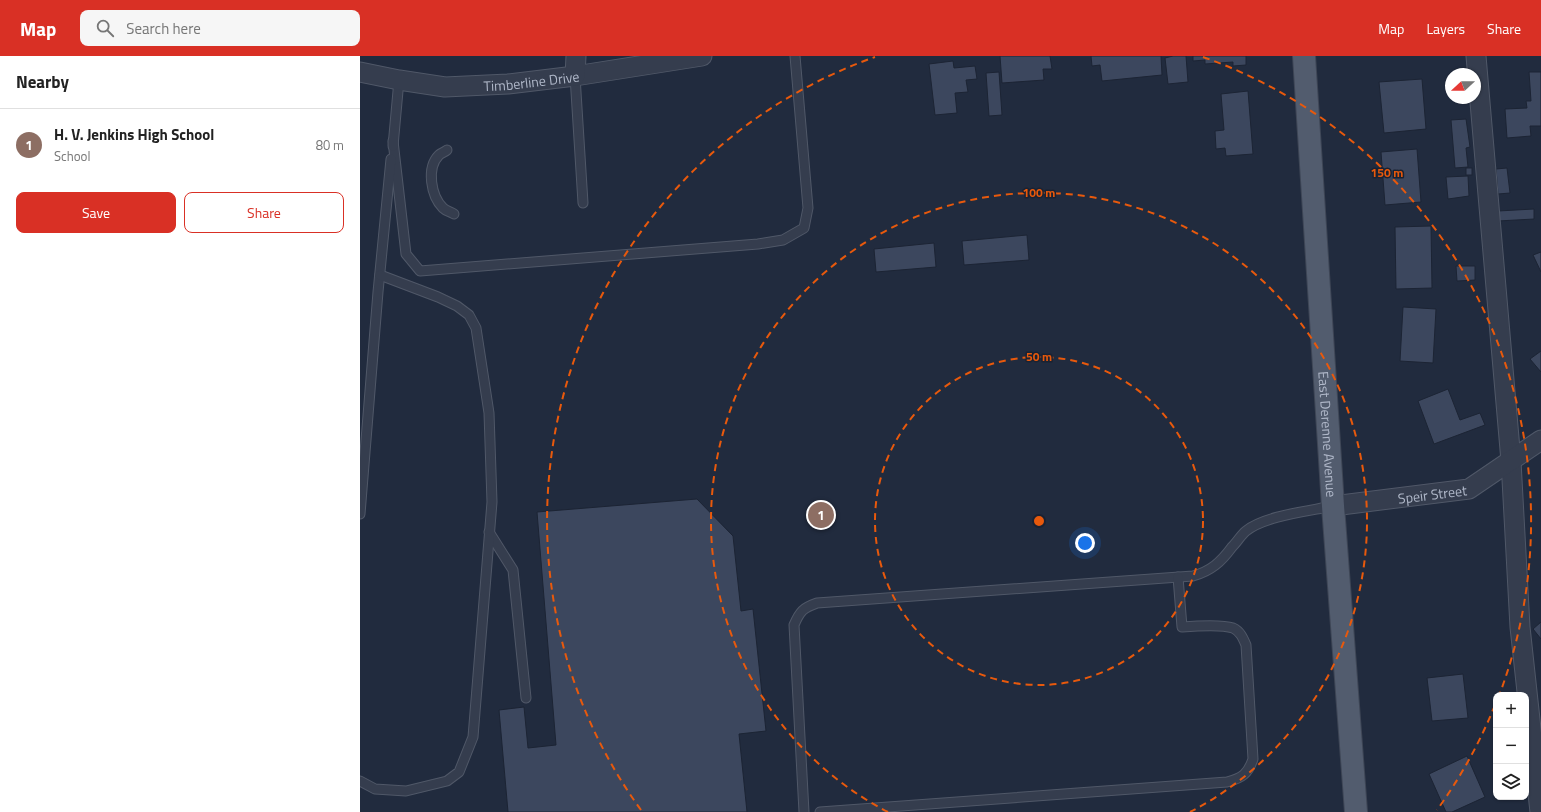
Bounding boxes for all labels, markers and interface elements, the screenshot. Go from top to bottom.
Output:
search box [80,10,360,46]
text: Map [20,14,56,43]
icon: search [94,17,116,39]
text: Search here [126,17,201,40]
text: Map [1378,18,1404,39]
text: Layers [1426,18,1465,39]
text: Share [1487,18,1521,39]
street label: Timberline Drive [483,65,581,96]
north arrow [1445,68,1481,104]
text: Nearby [16,69,69,95]
text: H. V. Jenkins High School [54,123,214,146]
text: 1 [25,135,33,155]
text: 80 m [316,135,344,155]
text: School [54,146,90,166]
text: 150 m [1371,163,1403,182]
text: 100 m [1023,183,1055,202]
button: Save [16,192,176,233]
button: Share [184,192,344,233]
text: 50 m [1026,347,1052,366]
street label: East Derenne Avenue [1314,371,1343,498]
street label: Speir Street [1397,479,1468,508]
pin: 1 [808,500,834,530]
centre of rings [1032,514,1046,528]
your location [1075,533,1095,553]
map controls [1493,692,1529,800]
button: + [1493,692,1529,728]
button: − [1493,728,1529,764]
button: layers [1493,764,1529,800]

